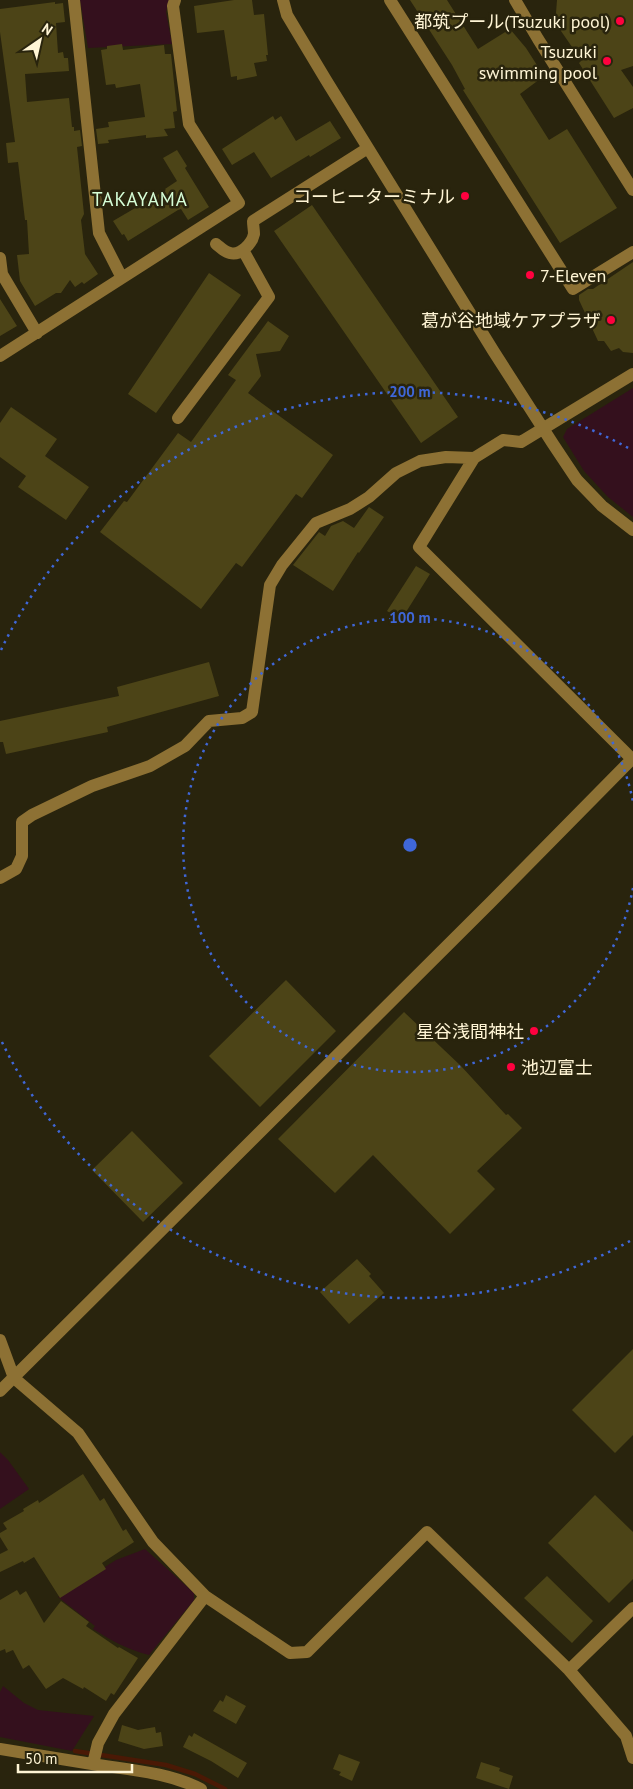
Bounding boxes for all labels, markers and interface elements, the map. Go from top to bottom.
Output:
place label: 都筑プール(Tsuzuki pool) [414,10,610,33]
north arrow [15,15,65,65]
marker: 都筑プール(Tsuzuki pool) [614,15,626,27]
text: N [38,19,56,39]
place label: Tsuzuki swimming pool [479,40,598,84]
marker: Tsuzuki swimming pool [601,55,613,67]
place label: コーヒーターミナル [293,185,455,208]
district label: TAKAYAMA [92,187,188,211]
marker: コーヒーターミナル [459,190,471,202]
place label: 7-Eleven [540,264,606,287]
marker: 7-Eleven [524,269,536,281]
place label: 葛が谷地域ケアプラザ [421,309,601,332]
marker: 葛が谷地域ケアプラザ [605,314,617,326]
text: 200 m [389,382,431,401]
text: 100 m [389,608,431,627]
centre of rings [401,836,419,854]
place label: 星谷浅間神社 [416,1020,524,1043]
marker: 星谷浅間神社 [528,1025,540,1037]
place label: 池辺富士 [521,1056,593,1079]
marker: 池辺富士 [505,1061,517,1073]
scale bar [18,1742,131,1774]
text: 50 m [25,1749,58,1768]

